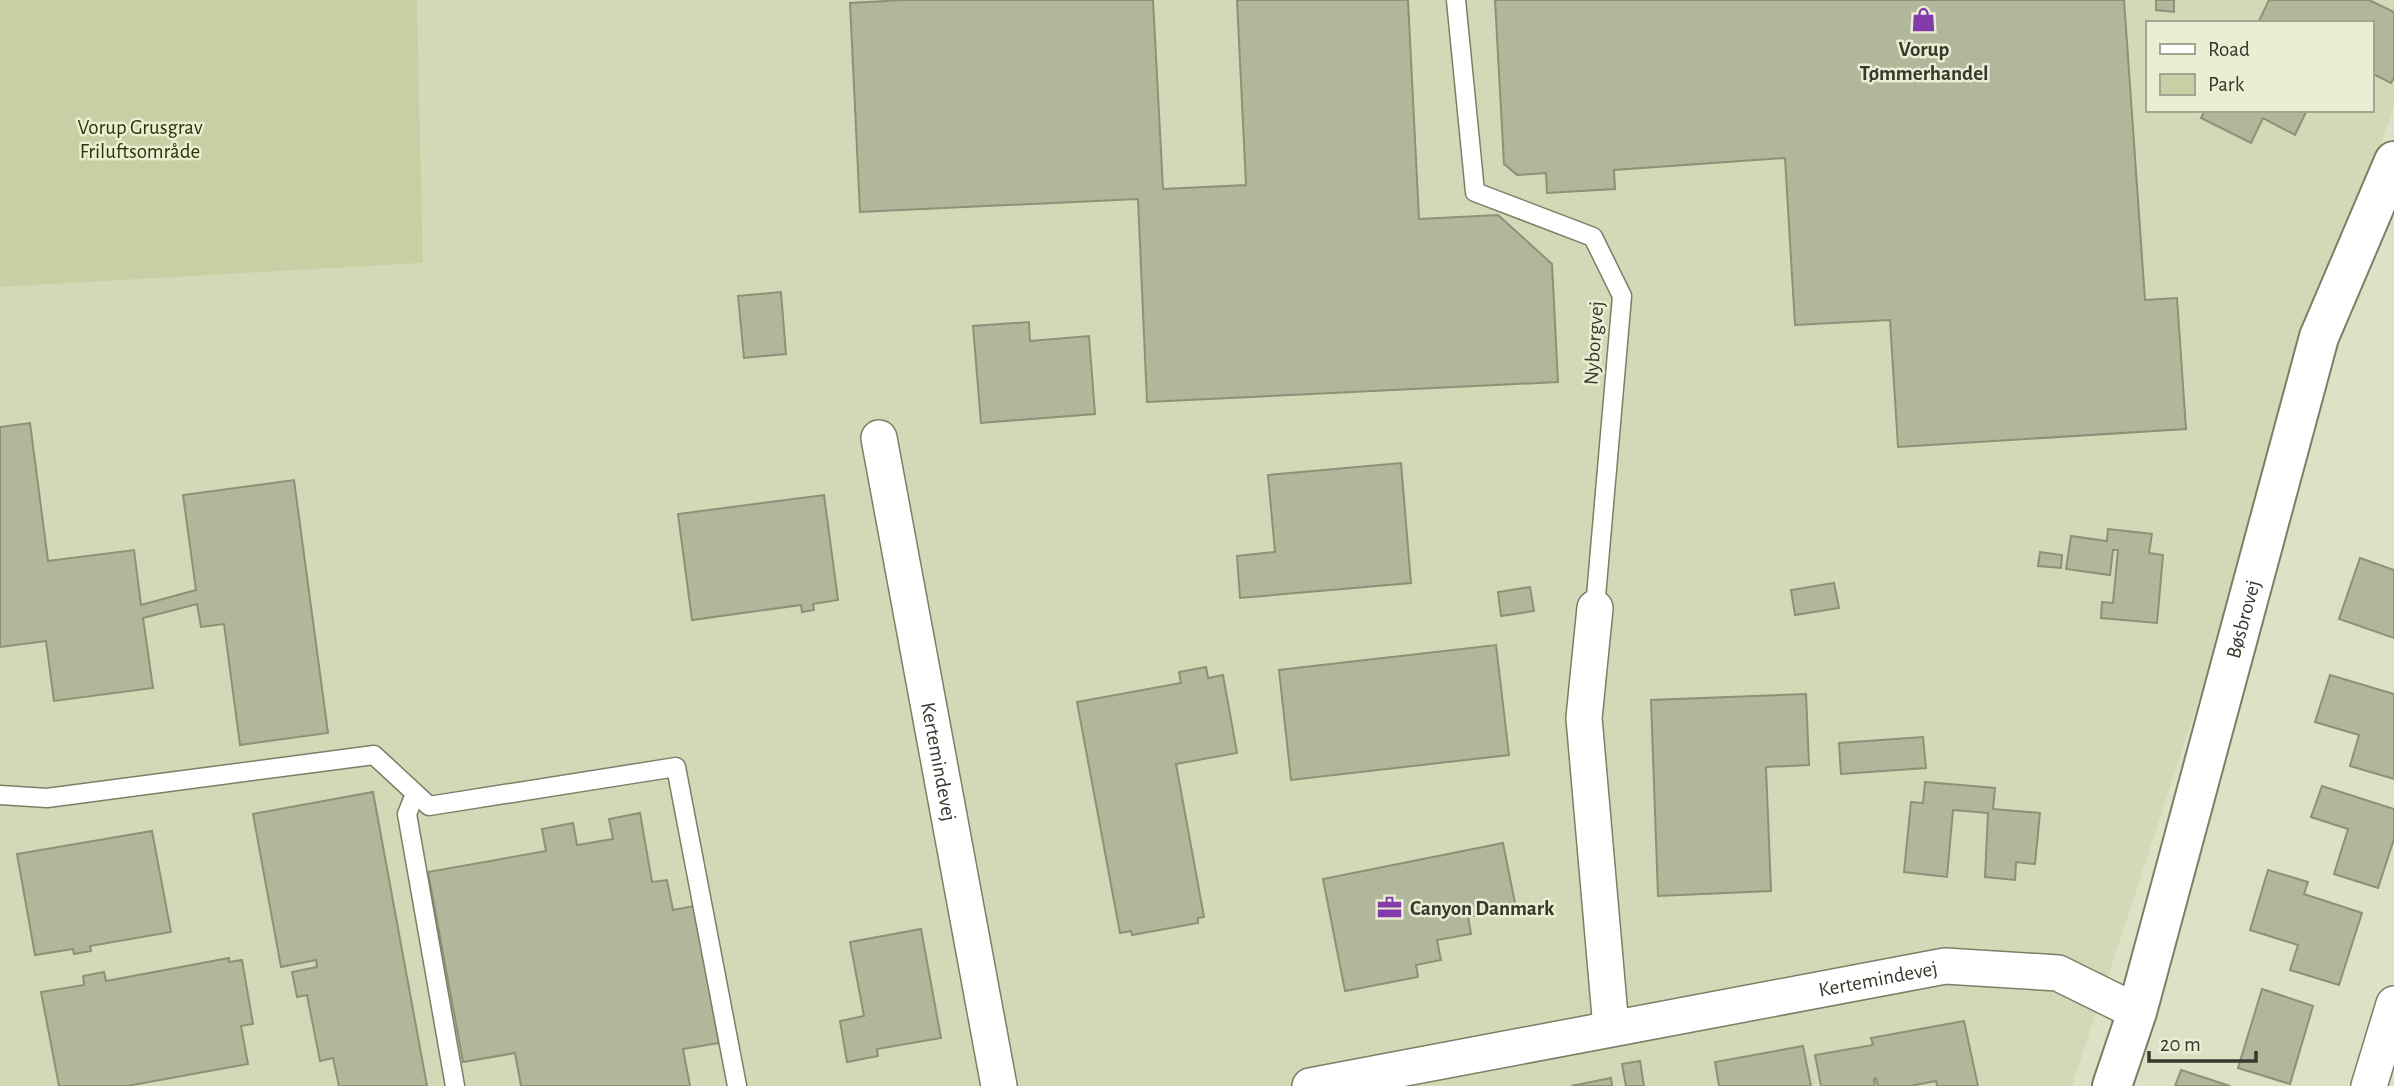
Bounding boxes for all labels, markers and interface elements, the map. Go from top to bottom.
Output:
shop icon: Vorup Tømmerhandel [1910,6,1938,34]
legend [2146,21,2373,112]
place label: Vorup Tømmerhandel [1860,39,1988,84]
text: Road [2208,39,2250,60]
text: Park [2208,74,2245,95]
park label: Vorup Grusgrav Friluftsområde [77,117,203,162]
street label: Nyborgvej [1581,300,1607,386]
street label: Bøsbrovej [2222,578,2264,661]
street label: Kertemindevej [918,700,960,823]
office icon: Canyon Danmark [1376,894,1404,922]
place label: Canyon Danmark [1410,898,1555,919]
street label: Kertemindevej [1817,957,1939,1000]
scale bar [2149,1020,2256,1064]
text: 20 m [2160,1034,2201,1055]

